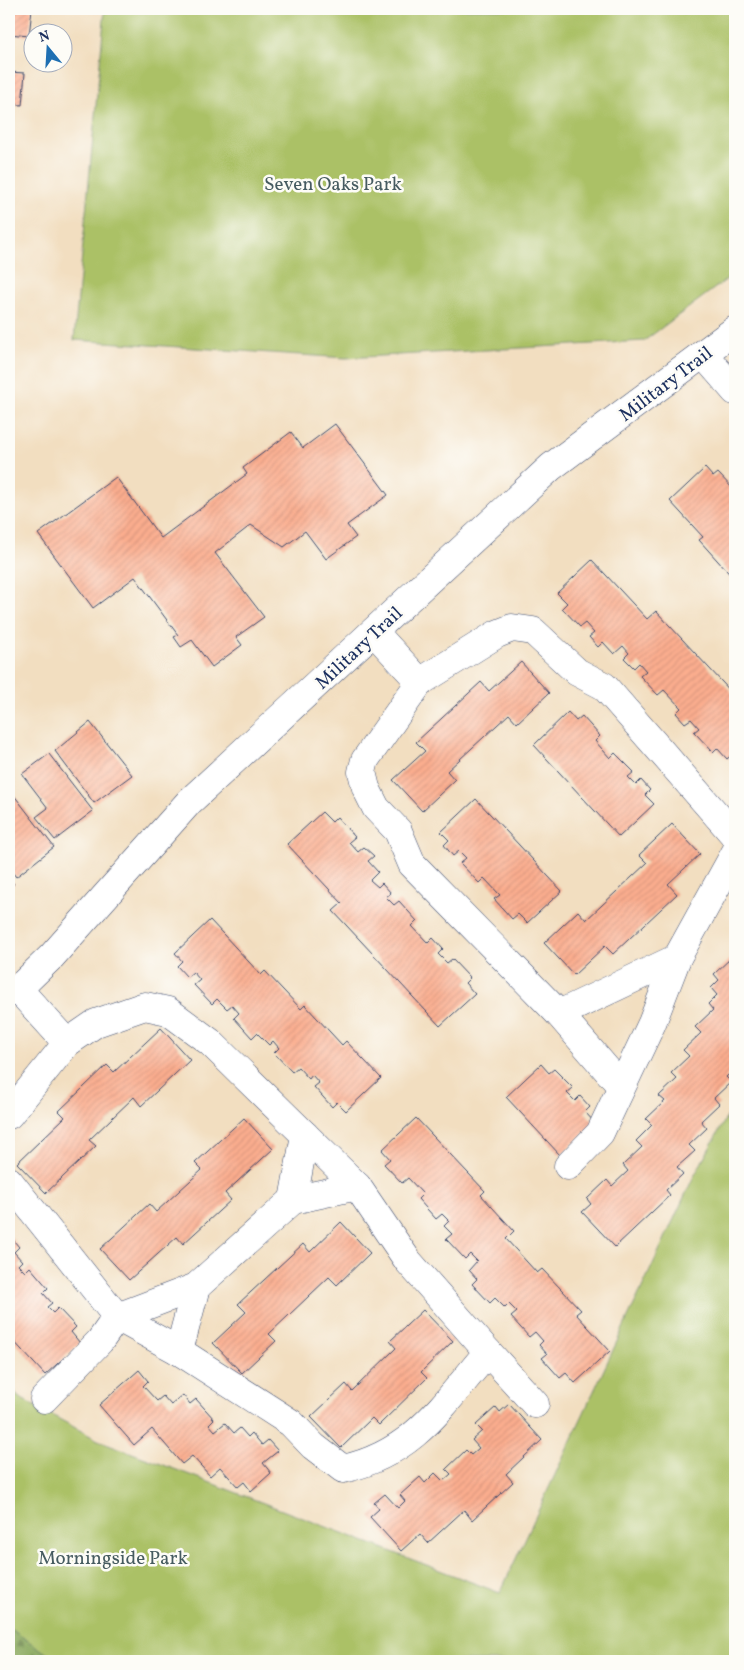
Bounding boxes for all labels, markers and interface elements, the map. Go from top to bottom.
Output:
north arrow [22,22,72,72]
text: N [37,26,52,48]
park label: Seven Oaks Park [264,172,402,198]
street label: Military Trail [614,341,719,428]
street label: Military Trail [310,601,409,696]
park label: Morningside Park [38,1546,188,1572]

